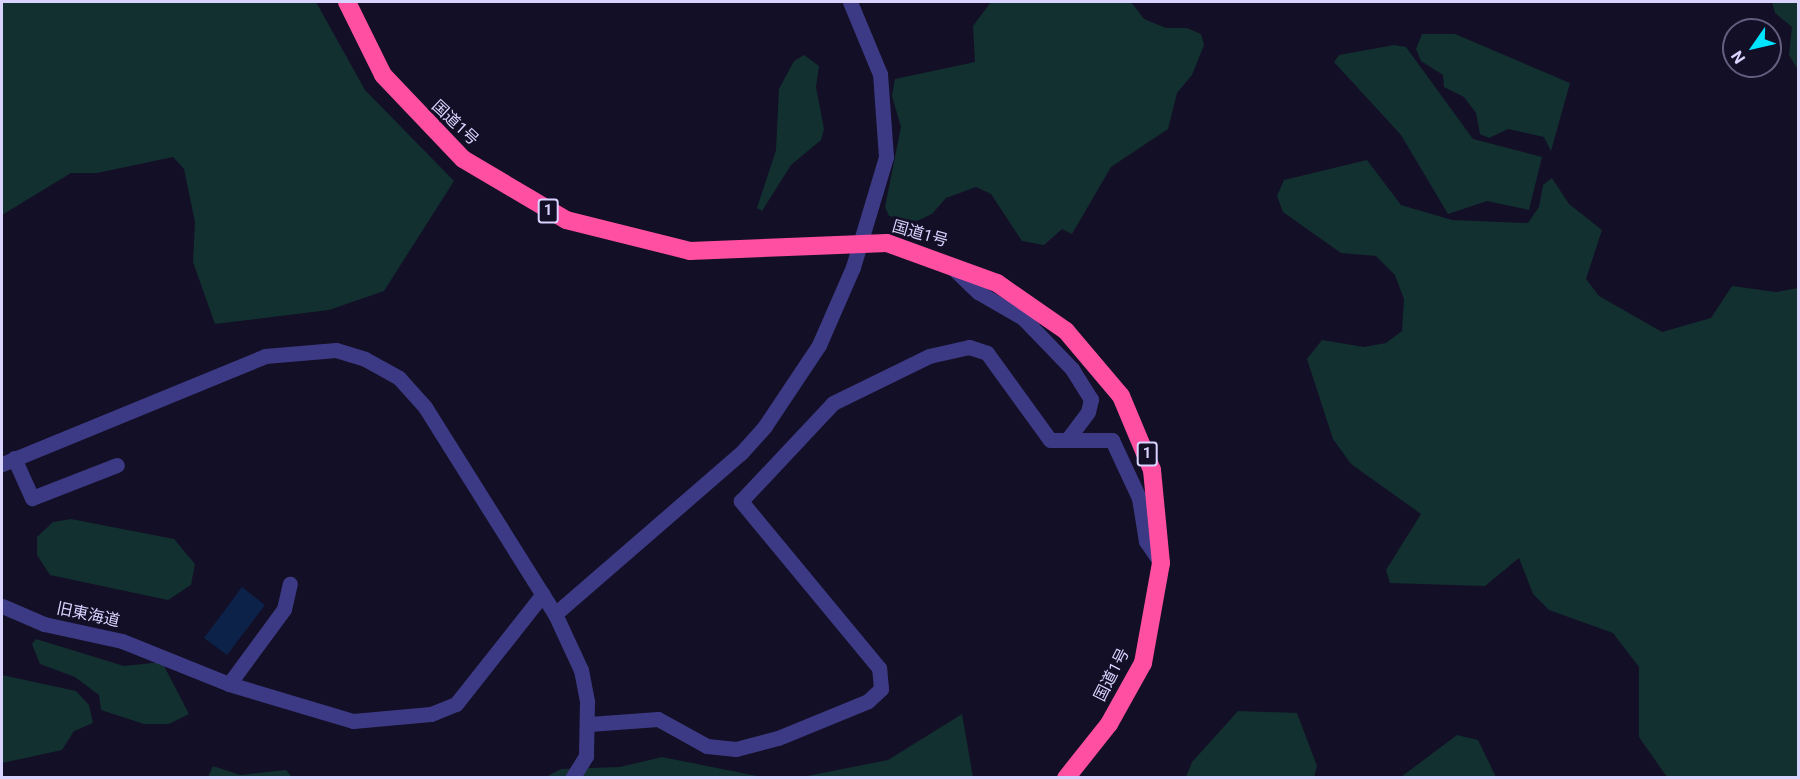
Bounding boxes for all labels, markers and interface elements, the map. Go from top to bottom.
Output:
north arrow [1722,18,1782,78]
text: N [1727,47,1749,67]
street label: 国道1号 [428,97,482,149]
road number: 1 [538,199,558,223]
street label: 国道1号 [890,217,950,251]
road number: 1 [1136,442,1158,466]
street label: 旧東海道 [55,599,121,631]
street label: 国道1号 [1091,645,1133,705]

